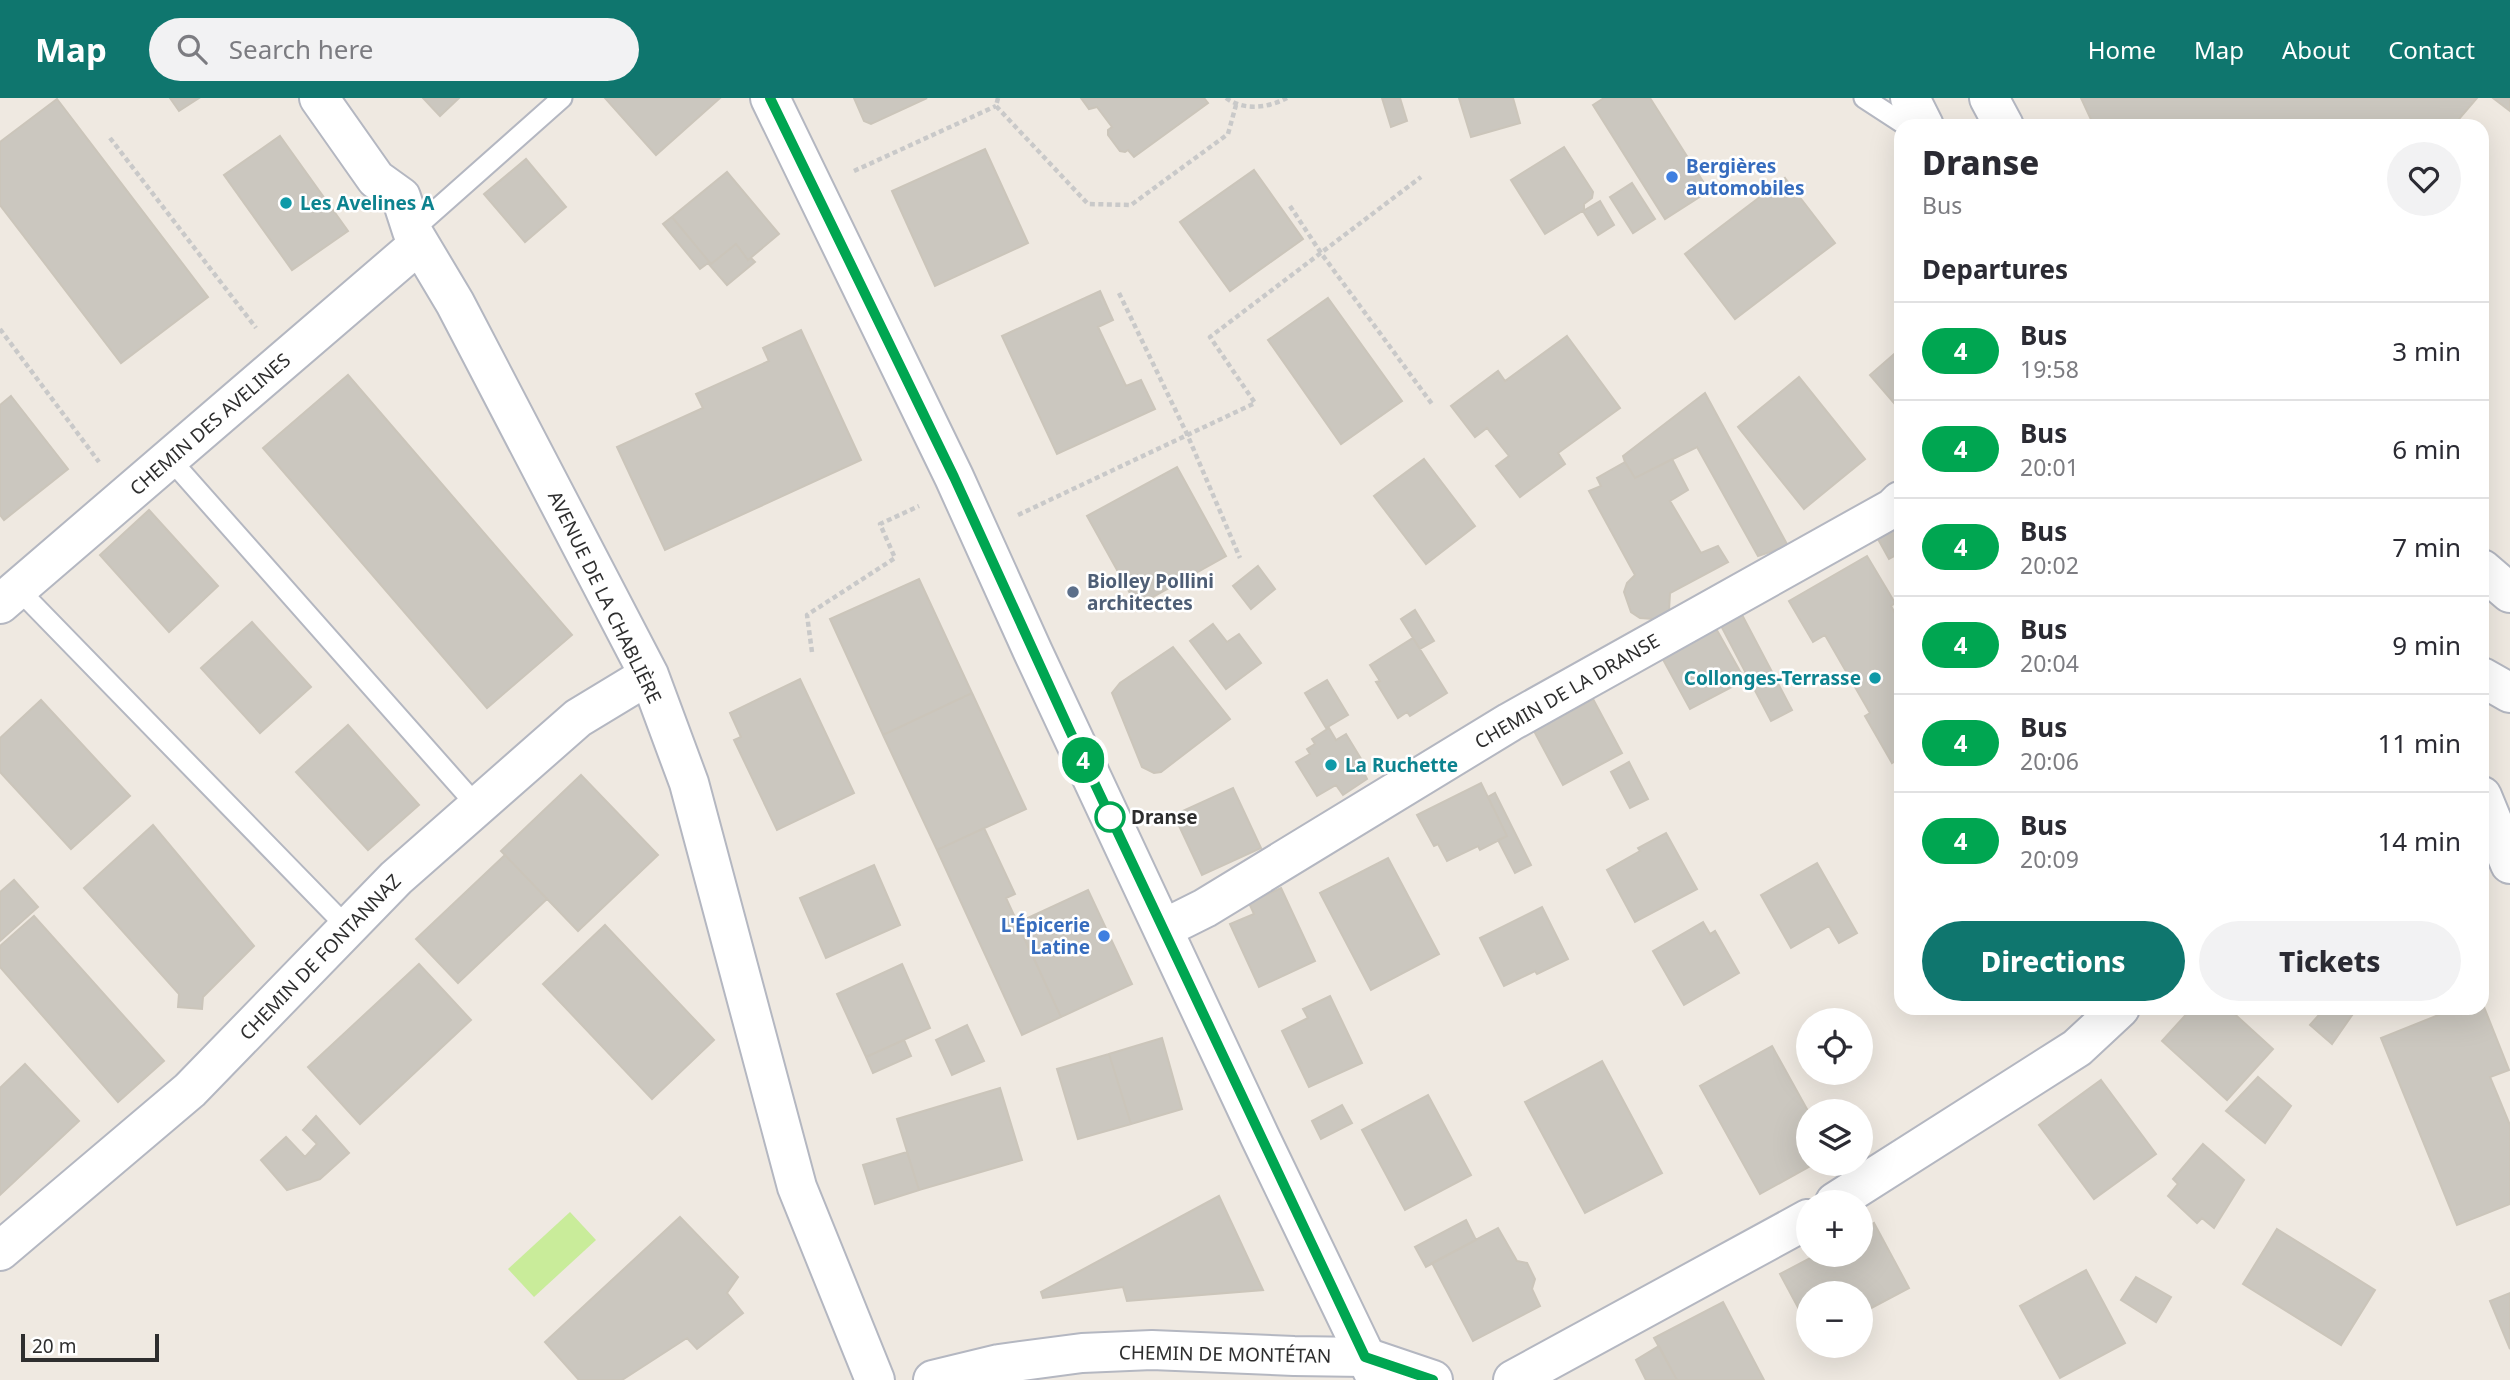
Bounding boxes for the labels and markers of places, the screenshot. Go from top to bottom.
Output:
place label: Bergières automobiles [1686,153,1804,201]
marker: Bergières automobiles [1664,169,1680,185]
place label: Les Avelines A [300,190,435,216]
marker: Les Avelines A [278,195,294,211]
place label: Biolley Pollini architectes [1087,568,1214,616]
marker: Biolley Pollini architectes [1065,584,1081,600]
place label: Collonges-Terrasse [1684,665,1861,691]
marker: Collonges-Terrasse [1867,670,1883,686]
place label: La Ruchette [1345,752,1458,778]
marker: La Ruchette [1323,757,1339,773]
marker: Dranse [1095,802,1125,832]
place label: Dranse [1131,804,1198,830]
place label: L'Épicerie Latine [1001,912,1090,960]
marker: L'Épicerie Latine [1096,928,1112,944]

